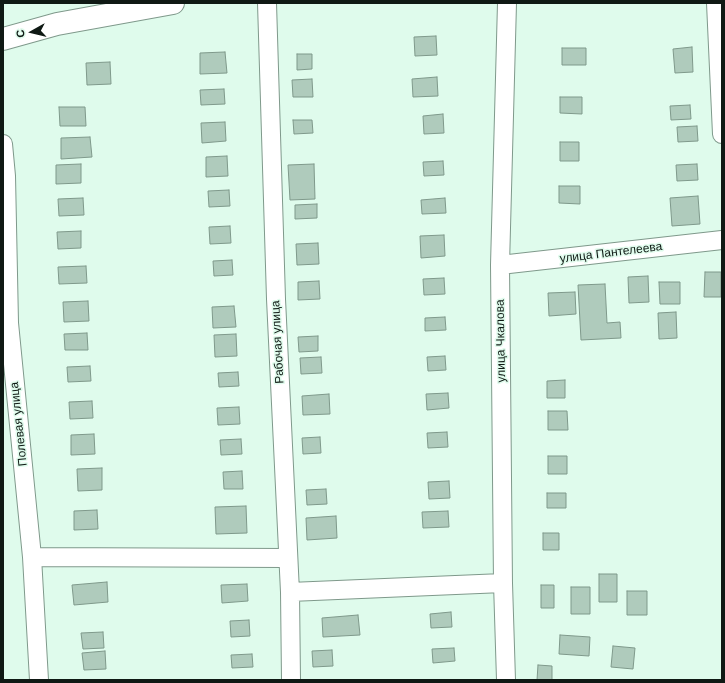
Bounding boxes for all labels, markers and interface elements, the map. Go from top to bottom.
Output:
north arrow [12,12,52,52]
text: С [14,29,27,38]
street label: улица Пантелеева [559,240,663,266]
street label: улица Чкалова [493,299,509,383]
street label: Рабочая улица [269,300,287,384]
street label: Полевая улица [7,381,31,467]

